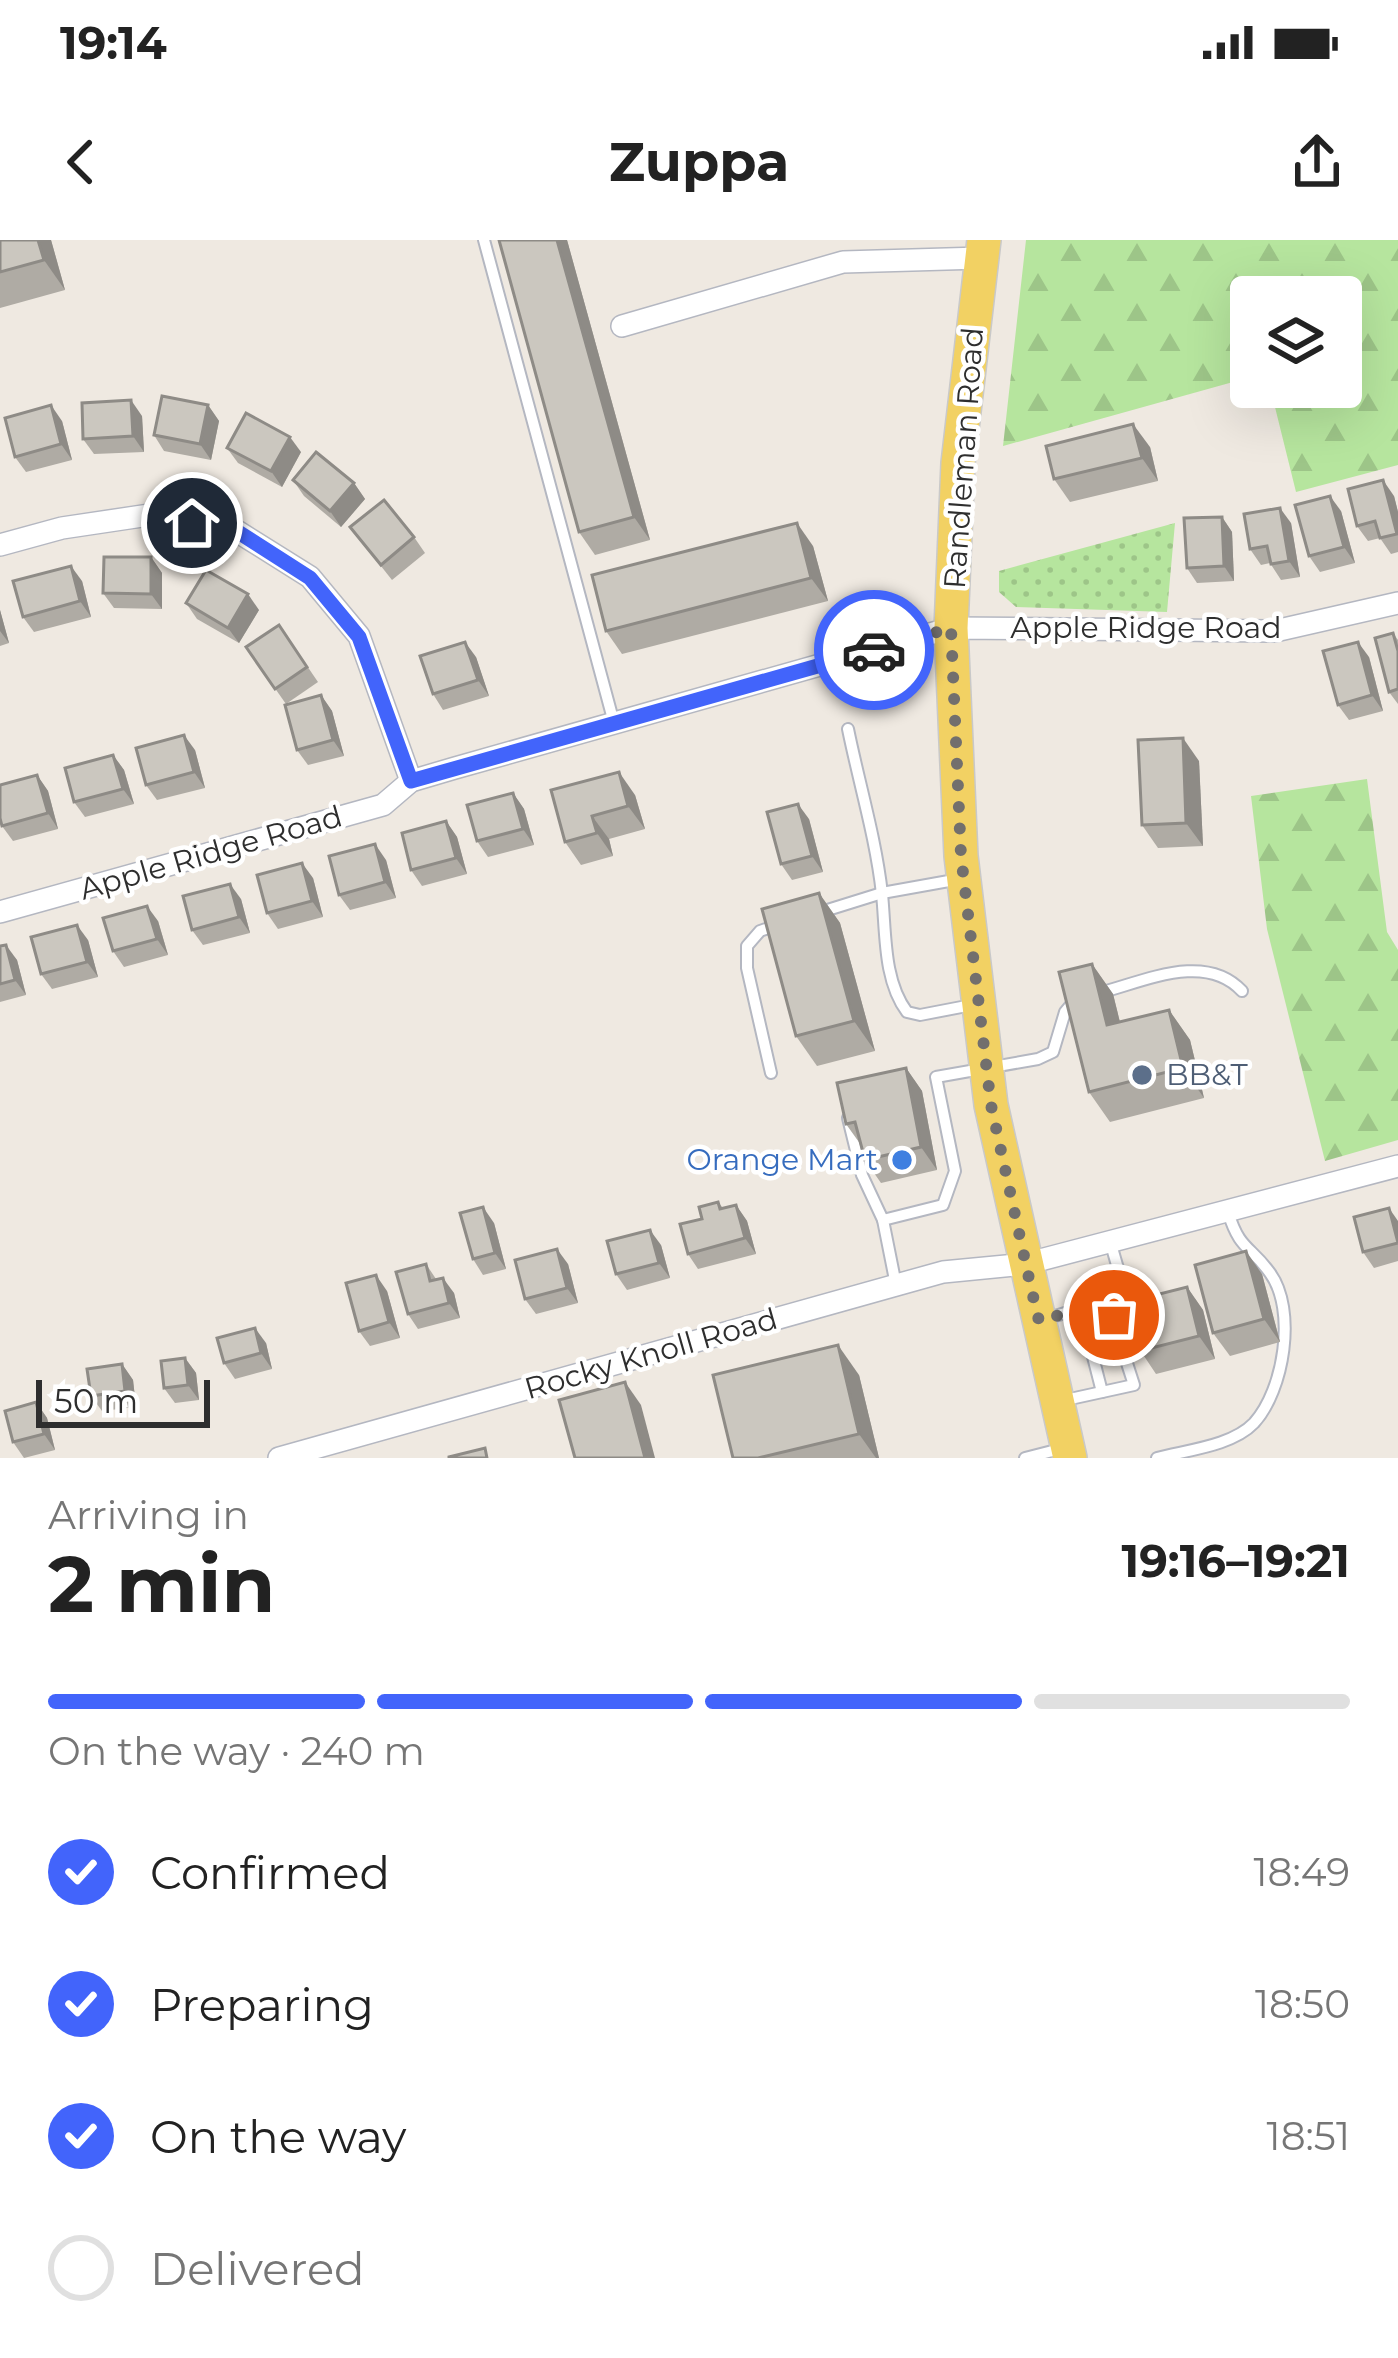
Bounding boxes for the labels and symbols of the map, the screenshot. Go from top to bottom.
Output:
street label: Randleman Road [936,326,991,590]
pin [141,472,243,574]
courier [814,590,934,710]
street label: Apple Ridge Road [1010,609,1282,646]
street label: Apple Ridge Road [75,797,346,908]
place label: BB&T [1166,1056,1248,1093]
marker: BB&T [1129,1062,1155,1088]
place label: Orange Mart [687,1141,878,1178]
marker: Orange Mart [889,1147,915,1173]
pin [1063,1264,1165,1366]
street label: Rocky Knoll Road [520,1300,781,1407]
scale bar [36,1374,210,1427]

